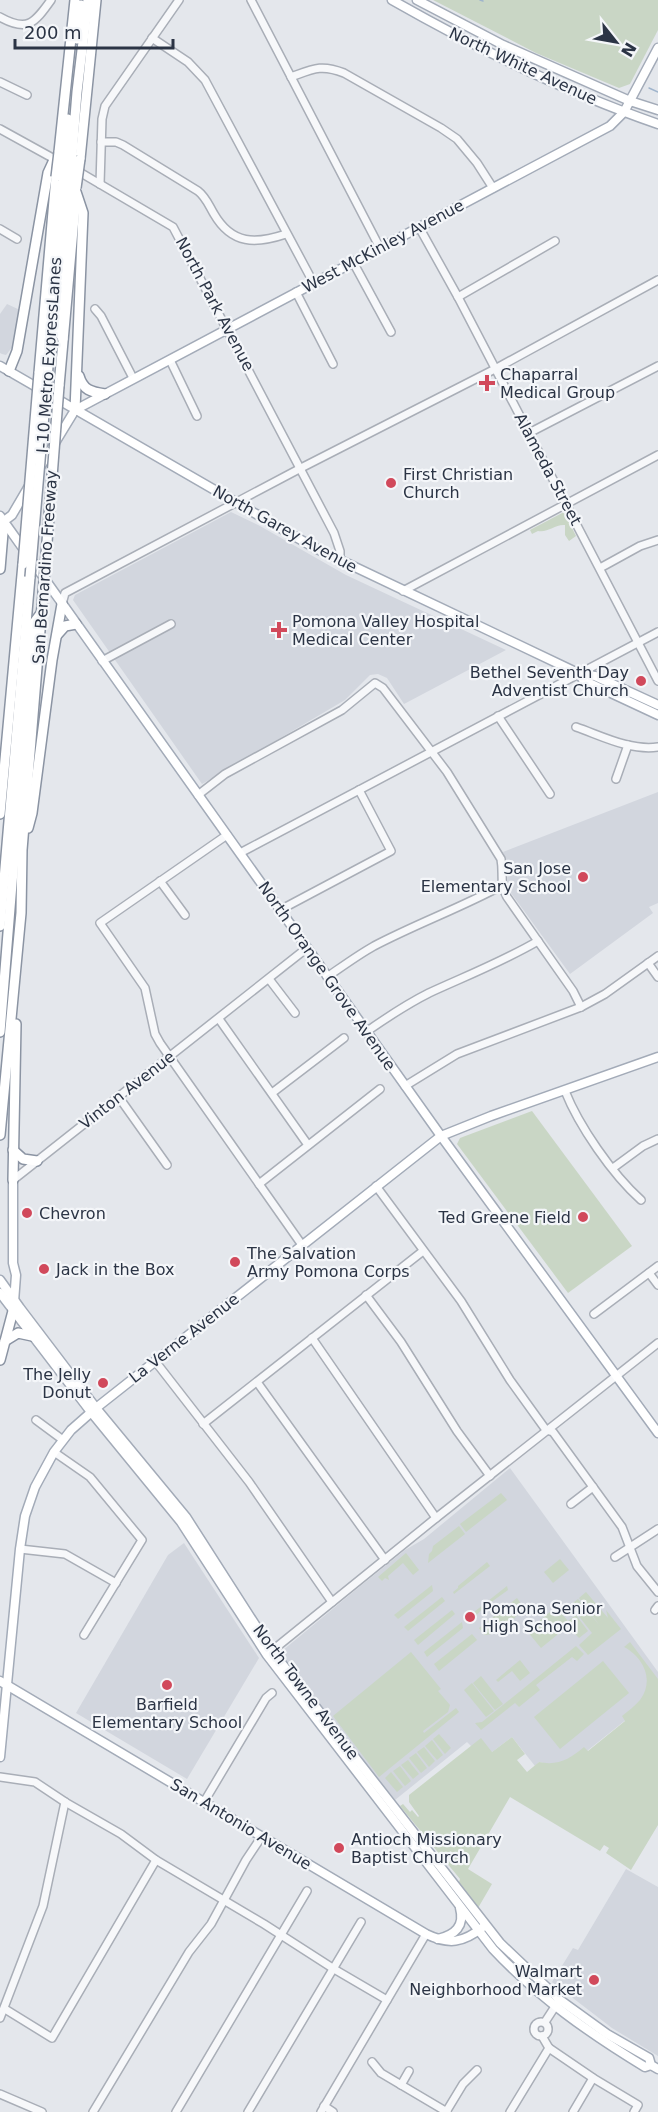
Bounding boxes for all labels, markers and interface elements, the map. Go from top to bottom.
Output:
scale bar [15,12,172,50]
north arrow [586,12,646,72]
text: 200 m [24,22,82,43]
street label: North White Avenue [446,23,600,109]
text: N [617,39,640,60]
street label: West McKinley Avenue [299,195,467,297]
street label: North Park Avenue [172,234,258,374]
street label: I-10 Metro ExpressLanes [33,256,65,454]
place label: Chaparral Medical Group [500,365,615,402]
marker: Chaparral Medical Group [478,374,496,392]
street label: Alameda Street [510,410,586,528]
place label: First Christian Church [403,465,513,502]
street label: San Bernardino Freeway [29,469,61,665]
marker: First Christian Church [384,476,398,490]
street label: North Garey Avenue [210,481,360,577]
place label: Pomona Valley Hospital Medical Center [292,612,479,649]
marker: Pomona Valley Hospital Medical Center [270,621,288,639]
place label: Bethel Seventh Day Adventist Church [470,663,629,700]
marker: Bethel Seventh Day Adventist Church [634,674,648,688]
place label: San Jose Elementary School [421,859,571,896]
marker: San Jose Elementary School [576,870,590,884]
street label: North Orange Grove Avenue [254,878,400,1074]
street label: Vinton Avenue [75,1047,179,1133]
place label: Chevron [39,1204,106,1223]
marker: Chevron [20,1206,34,1220]
place label: Ted Greene Field [438,1208,571,1227]
marker: Ted Greene Field [576,1210,590,1224]
place label: The Salvation Army Pomona Corps [246,1244,410,1281]
marker: The Salvation Army Pomona Corps [228,1255,242,1269]
place label: Jack in the Box [55,1260,174,1279]
marker: Jack in the Box [37,1262,51,1276]
street label: La Verne Avenue [125,1289,243,1387]
place label: The Jelly Donut [22,1365,91,1402]
marker: The Jelly Donut [96,1376,110,1390]
place label: Pomona Senior High School [482,1599,603,1636]
marker: Pomona Senior High School [463,1610,477,1624]
street label: North Towne Avenue [249,1621,363,1763]
marker: Barfield Elementary School [160,1678,174,1692]
place label: Barfield Elementary School [92,1695,242,1732]
street label: San Antonio Avenue [167,1774,315,1874]
place label: Antioch Missionary Baptist Church [351,1830,502,1867]
marker: Antioch Missionary Baptist Church [332,1841,346,1855]
place label: Walmart Neighborhood Market [409,1962,582,1999]
marker: Walmart Neighborhood Market [587,1973,601,1987]

